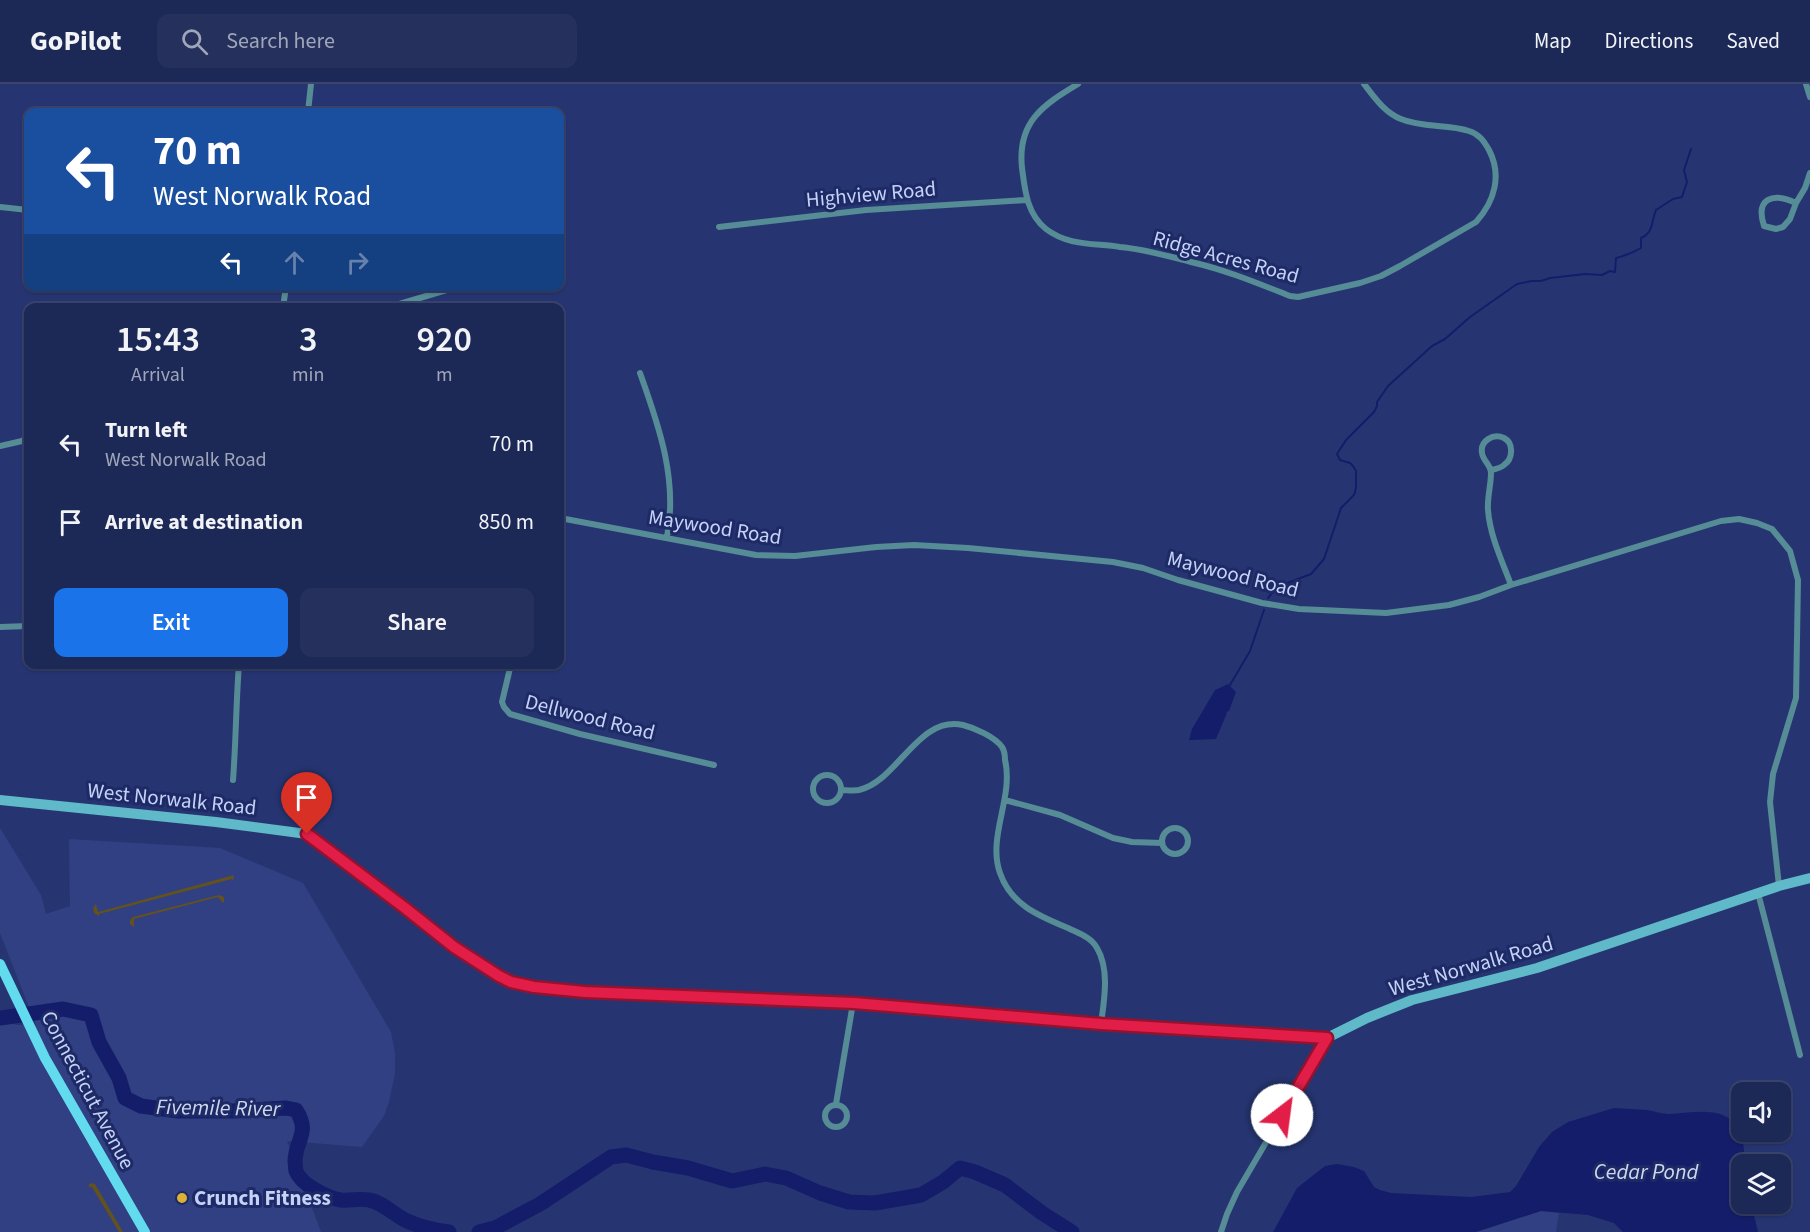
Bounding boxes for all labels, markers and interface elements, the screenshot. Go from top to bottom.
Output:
search box [157,14,577,68]
text: GoPilot [30,21,121,61]
icon: search [178,25,211,58]
text: Search here [226,25,335,57]
text: Map [1534,26,1572,56]
text: Directions [1605,26,1693,56]
text: Saved [1726,26,1780,56]
text: 70 m [153,121,242,181]
icon: left [54,132,132,210]
street label: Highview Road [805,173,937,215]
text: West Norwalk Road [153,177,371,216]
street label: Ridge Acres Road [1150,223,1302,291]
icon: left [215,246,248,279]
icon: ahead [278,246,311,279]
icon: right [341,246,374,279]
text: 15:43 [116,314,200,365]
text: 3 [299,314,317,365]
text: 920 [416,314,472,365]
text: Arrival [131,361,185,389]
text: min [292,361,324,389]
text: m [436,361,452,389]
text: Turn left [105,414,187,446]
icon: left [54,428,87,461]
text: 70 m [489,428,534,460]
text: West Norwalk Road [105,446,267,474]
street label: Maywood Road [646,502,784,552]
icon: arrive [54,506,87,539]
text: Arrive at destination [105,506,303,538]
text: 850 m [479,506,534,538]
street label: Maywood Road [1164,543,1302,605]
button: Exit [54,588,288,657]
button: Share [300,588,534,657]
street label: Dellwood Road [522,686,658,748]
pin [281,772,332,834]
street label: West Norwalk Road [86,775,258,823]
icon: arrive [290,781,323,814]
street label: West Norwalk Road [1385,928,1557,1004]
street label: Connecticut Avenue [34,1006,142,1174]
map controls [1731,1082,1791,1214]
button: sound [1731,1082,1791,1142]
position arrow [1250,1083,1314,1147]
water label: Fivemile River [156,1091,282,1125]
button: layers [1731,1154,1791,1214]
water label: Cedar Pond [1594,1156,1699,1188]
place label: Crunch Fitness [194,1183,331,1213]
marker: Crunch Fitness [175,1191,189,1205]

